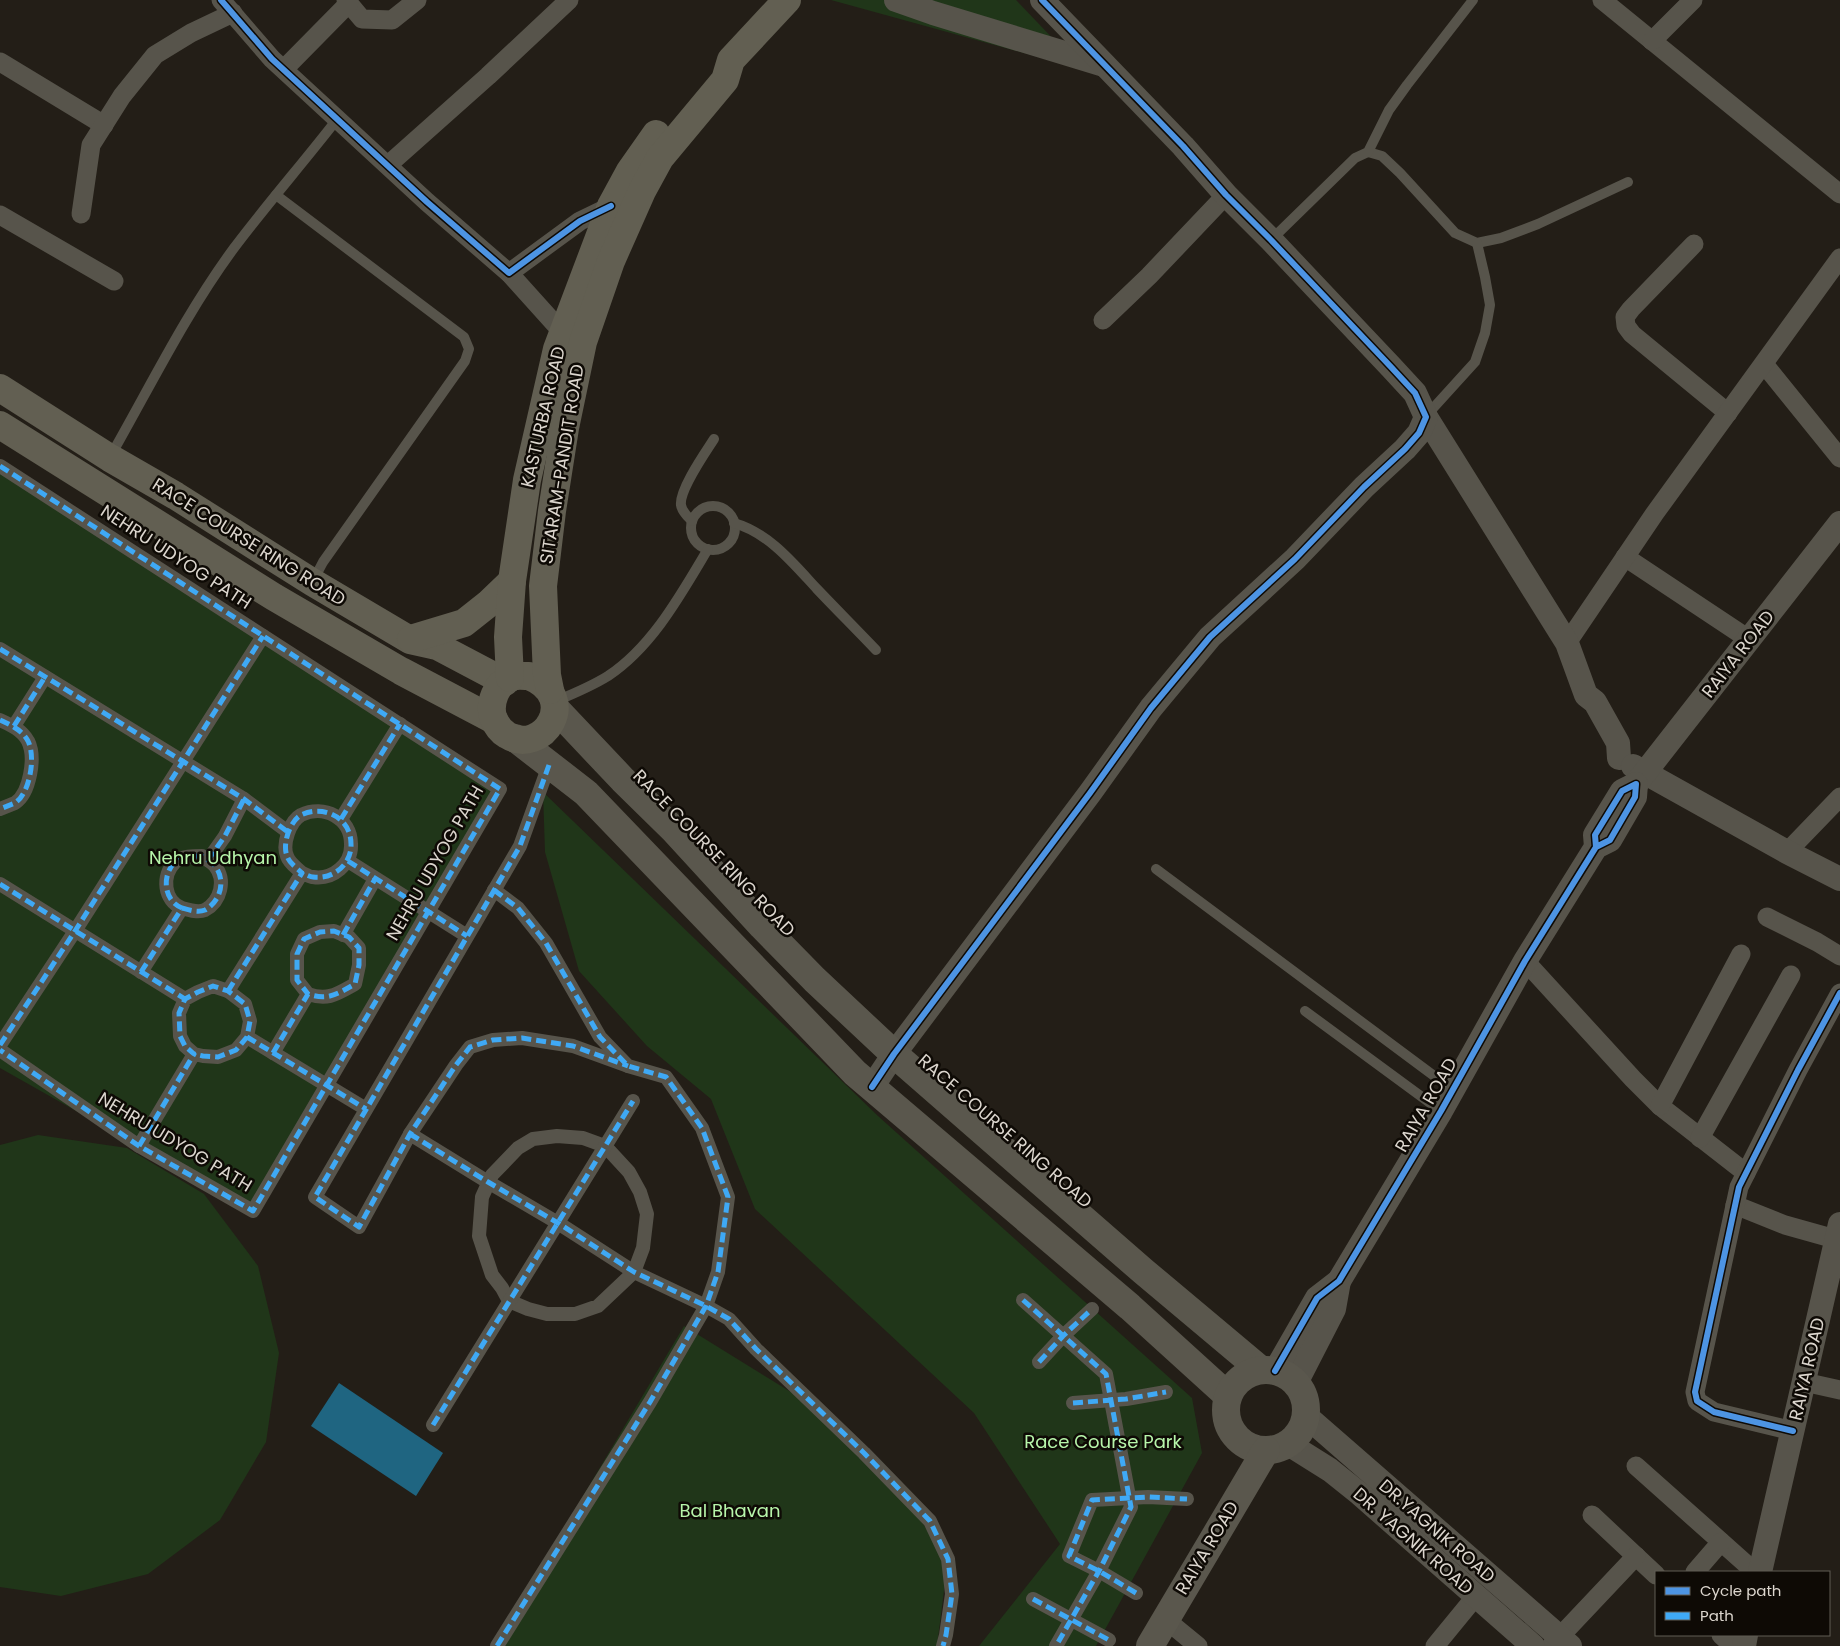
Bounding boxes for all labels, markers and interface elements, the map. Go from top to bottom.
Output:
street label: KASTURBA ROAD [514,344,571,490]
street label: SITARAM-PANDIT ROAD [533,362,590,566]
street label: RACE COURSE RING ROAD [148,472,351,611]
street label: NEHRU UDYOG PATH [96,498,257,615]
street label: RAIYA ROAD [1695,605,1780,703]
street label: RACE COURSE RING ROAD [628,764,801,942]
street label: NEHRU UDYOG PATH [380,781,489,945]
park label: Nehru Udhyan [149,845,277,870]
street label: RACE COURSE RING ROAD [913,1048,1098,1213]
street label: RAIYA ROAD [1389,1053,1463,1156]
street label: NEHRU UDYOG PATH [94,1086,257,1197]
street label: RAIYA ROAD [1783,1315,1830,1423]
park label: Race Course Park [1024,1429,1183,1454]
street label: DR.YAGNIK ROAD [1374,1473,1501,1588]
street label: DR. YAGNIK ROAD [1348,1481,1479,1600]
street label: RAIYA ROAD [1169,1496,1244,1599]
park label: Bal Bhavan [680,1498,780,1523]
legend [1655,1571,1830,1636]
text: Cycle path [1700,1580,1781,1601]
text: Path [1700,1605,1734,1626]

